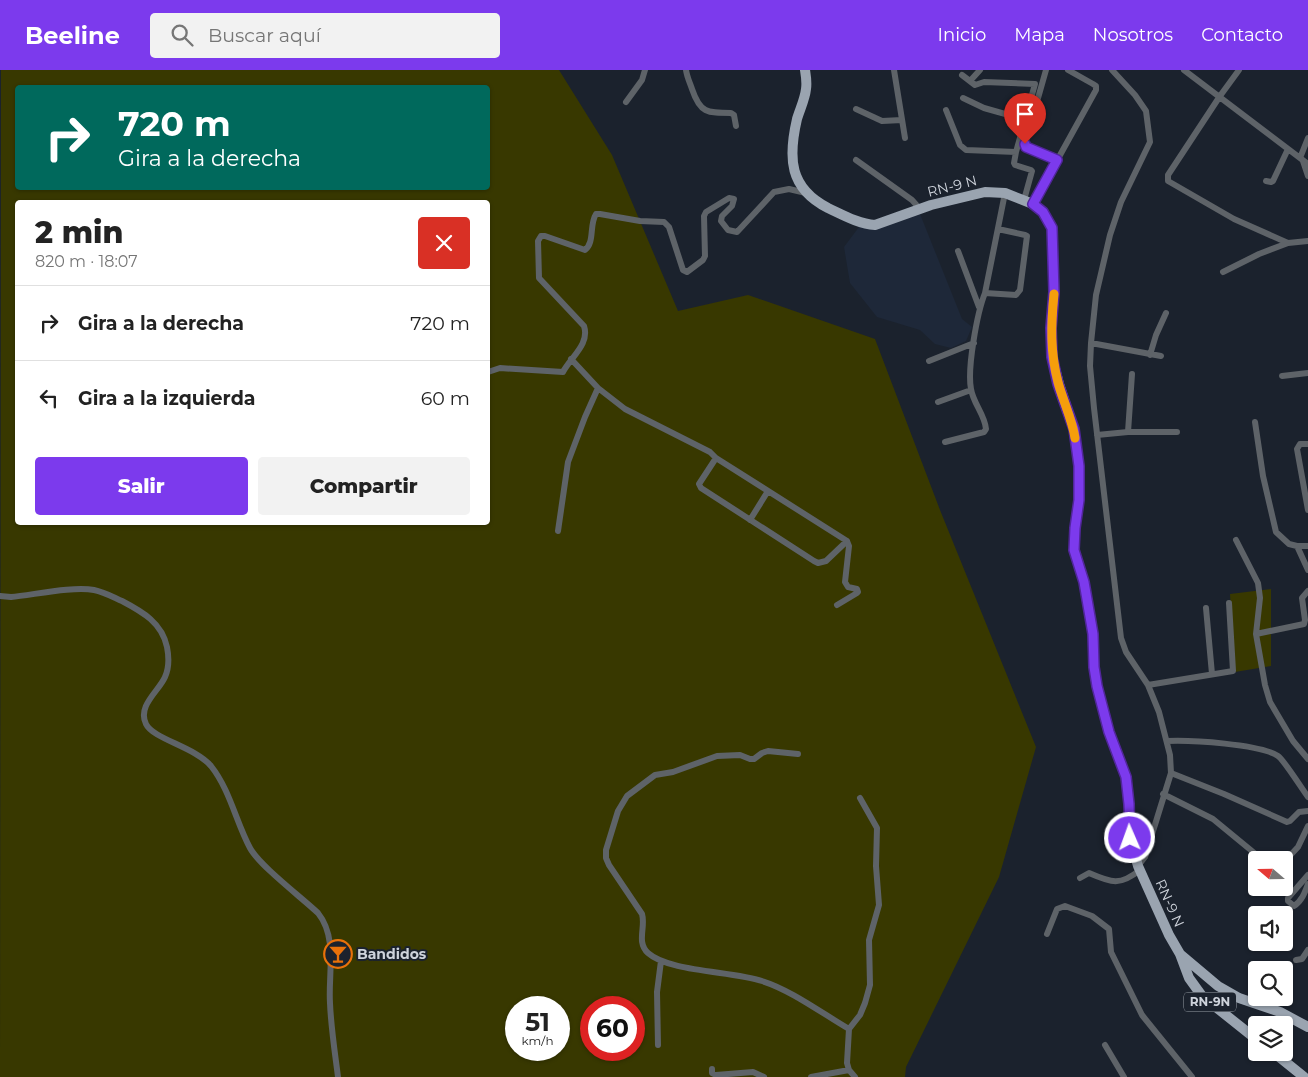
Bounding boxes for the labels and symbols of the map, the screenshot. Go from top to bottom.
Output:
pin [1004,93,1046,144]
street label: RN-9 N [925,171,979,201]
position arrow [1103,811,1155,863]
north arrow [1248,851,1292,896]
street label: RN-9 N [1152,876,1188,930]
bar icon: Bandidos [323,939,353,969]
place label: Bandidos [357,945,427,963]
road number: RN-9N [1184,992,1236,1012]
speed limit sign: 60 [580,996,645,1061]

